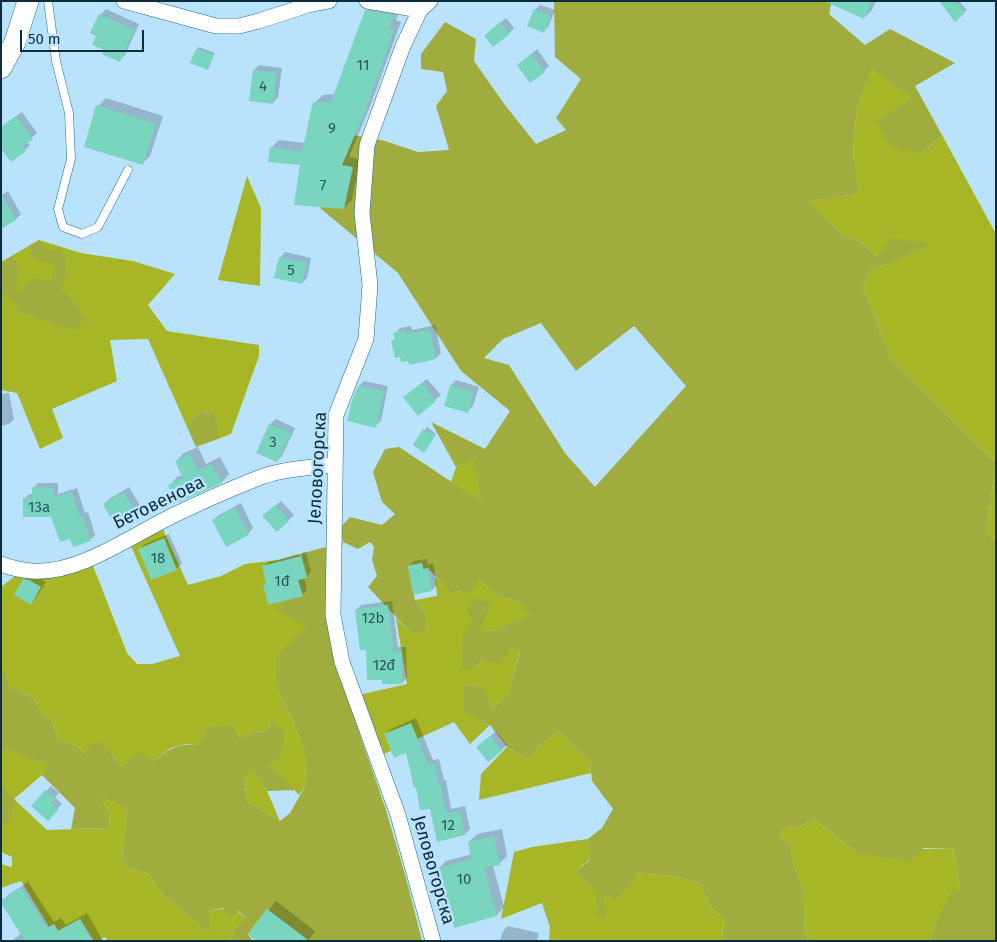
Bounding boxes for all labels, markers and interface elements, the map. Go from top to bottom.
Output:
scale bar [22,20,146,52]
text: 50 m [28,30,61,48]
house number: 11 [357,57,369,75]
house number: 4 [259,78,267,96]
house number: 9 [328,120,336,138]
house number: 7 [320,177,326,195]
house number: 5 [287,262,295,280]
street label: Јеловогорска [304,411,332,525]
house number: 3 [269,434,277,452]
street label: Бетовенова [110,472,208,534]
house number: 13a [28,499,50,517]
house number: 18 [151,550,165,568]
house number: 1đ [274,573,290,591]
house number: 12b [362,610,384,628]
house number: 12đ [373,657,395,675]
street label: Јеловогорска [407,813,459,927]
house number: 12 [441,817,455,835]
house number: 10 [457,871,471,889]

